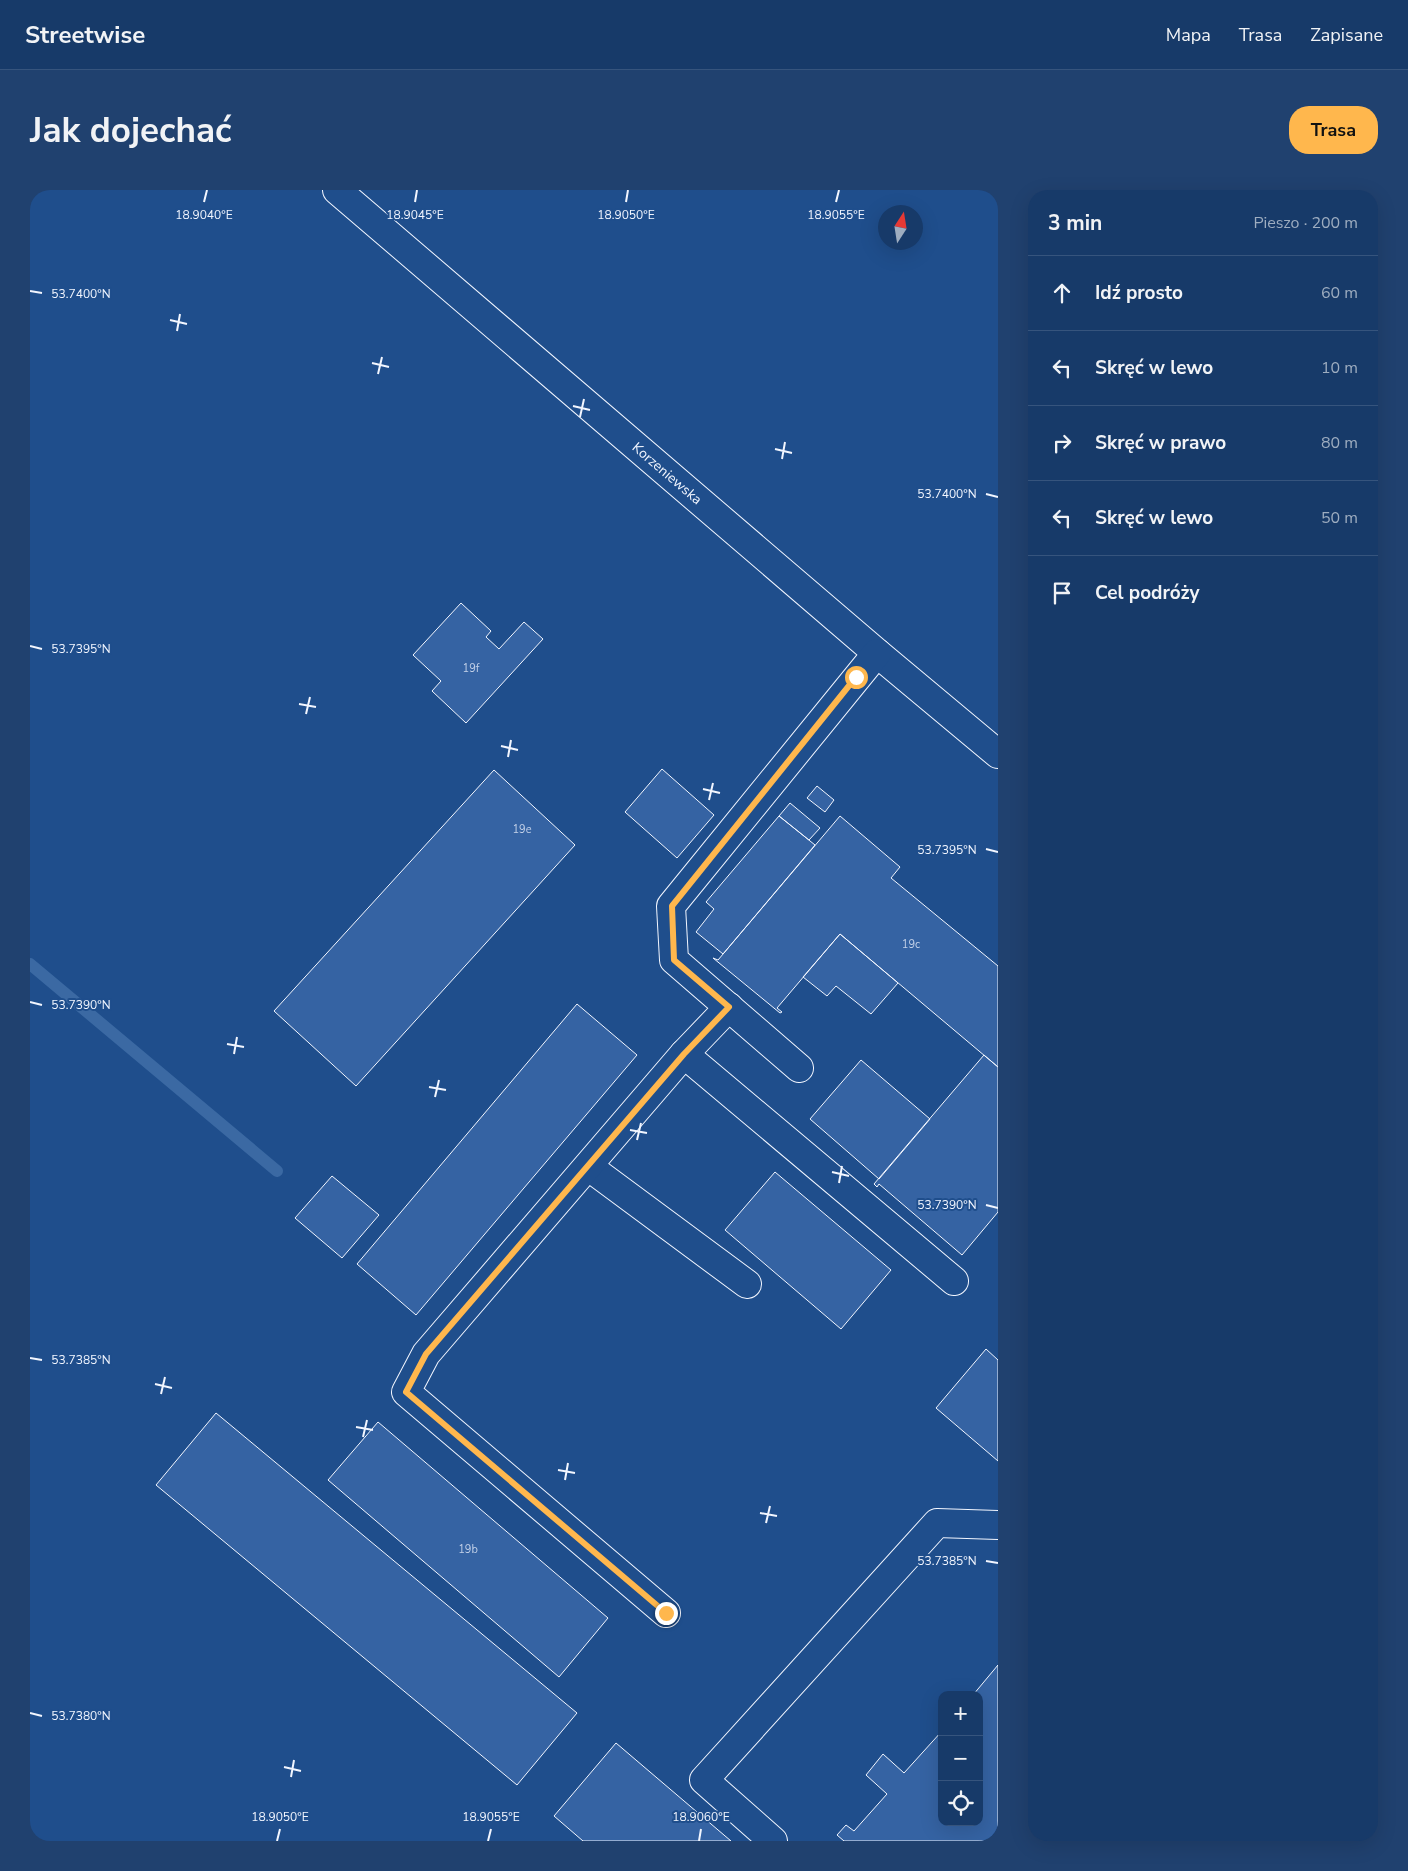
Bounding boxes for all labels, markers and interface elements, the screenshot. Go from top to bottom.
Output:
text: Streetwise [25,19,145,51]
text: Mapa [1166,23,1211,47]
text: Trasa [1239,23,1282,47]
text: Zapisane [1310,23,1383,47]
button: Trasa [1289,106,1378,154]
text: Jak dojechać [30,107,232,154]
north arrow [878,205,923,250]
text: 18.9040°E [175,207,233,223]
text: 18.9045°E [386,207,444,223]
text: 18.9050°E [597,207,655,223]
text: 18.9055°E [807,207,865,223]
text: 3 min [1048,209,1102,237]
text: Pieszo · 200 m [1253,212,1358,234]
icon: ahead [1048,279,1076,307]
text: Idź prosto [1095,280,1183,306]
text: 60 m [1321,282,1358,304]
text: 53.7400°N [51,286,111,302]
icon: left [1048,354,1076,382]
text: Skręć w lewo [1095,355,1213,381]
text: 10 m [1321,357,1358,379]
icon: right [1048,429,1076,457]
text: Skręć w prawo [1095,430,1226,456]
text: 80 m [1321,432,1358,454]
street label: Korzeniewska [628,438,706,509]
text: 53.7400°N [917,486,977,502]
icon: left [1048,504,1076,532]
text: Skręć w lewo [1095,505,1213,531]
text: 50 m [1321,507,1358,529]
icon: arrive [1048,579,1076,607]
text: Cel podróży [1095,580,1199,606]
text: 53.7395°N [51,641,111,657]
house number: 19f [463,661,480,676]
route start [845,666,868,689]
house number: 19e [512,822,532,837]
text: 53.7395°N [917,842,977,858]
house number: 19c [902,937,920,952]
text: 53.7390°N [51,997,111,1013]
text: 53.7390°N [917,1197,977,1213]
text: 53.7385°N [51,1352,111,1368]
house number: 19b [458,1542,478,1557]
text: 53.7385°N [917,1553,977,1569]
route end [655,1602,678,1625]
map controls [938,1691,983,1826]
button: + [938,1691,983,1736]
text: 53.7380°N [51,1708,111,1724]
button: − [938,1736,983,1781]
button: locate [938,1781,983,1826]
text: 18.9050°E [251,1809,309,1825]
text: 18.9055°E [462,1809,520,1825]
text: 18.9060°E [672,1809,730,1825]

